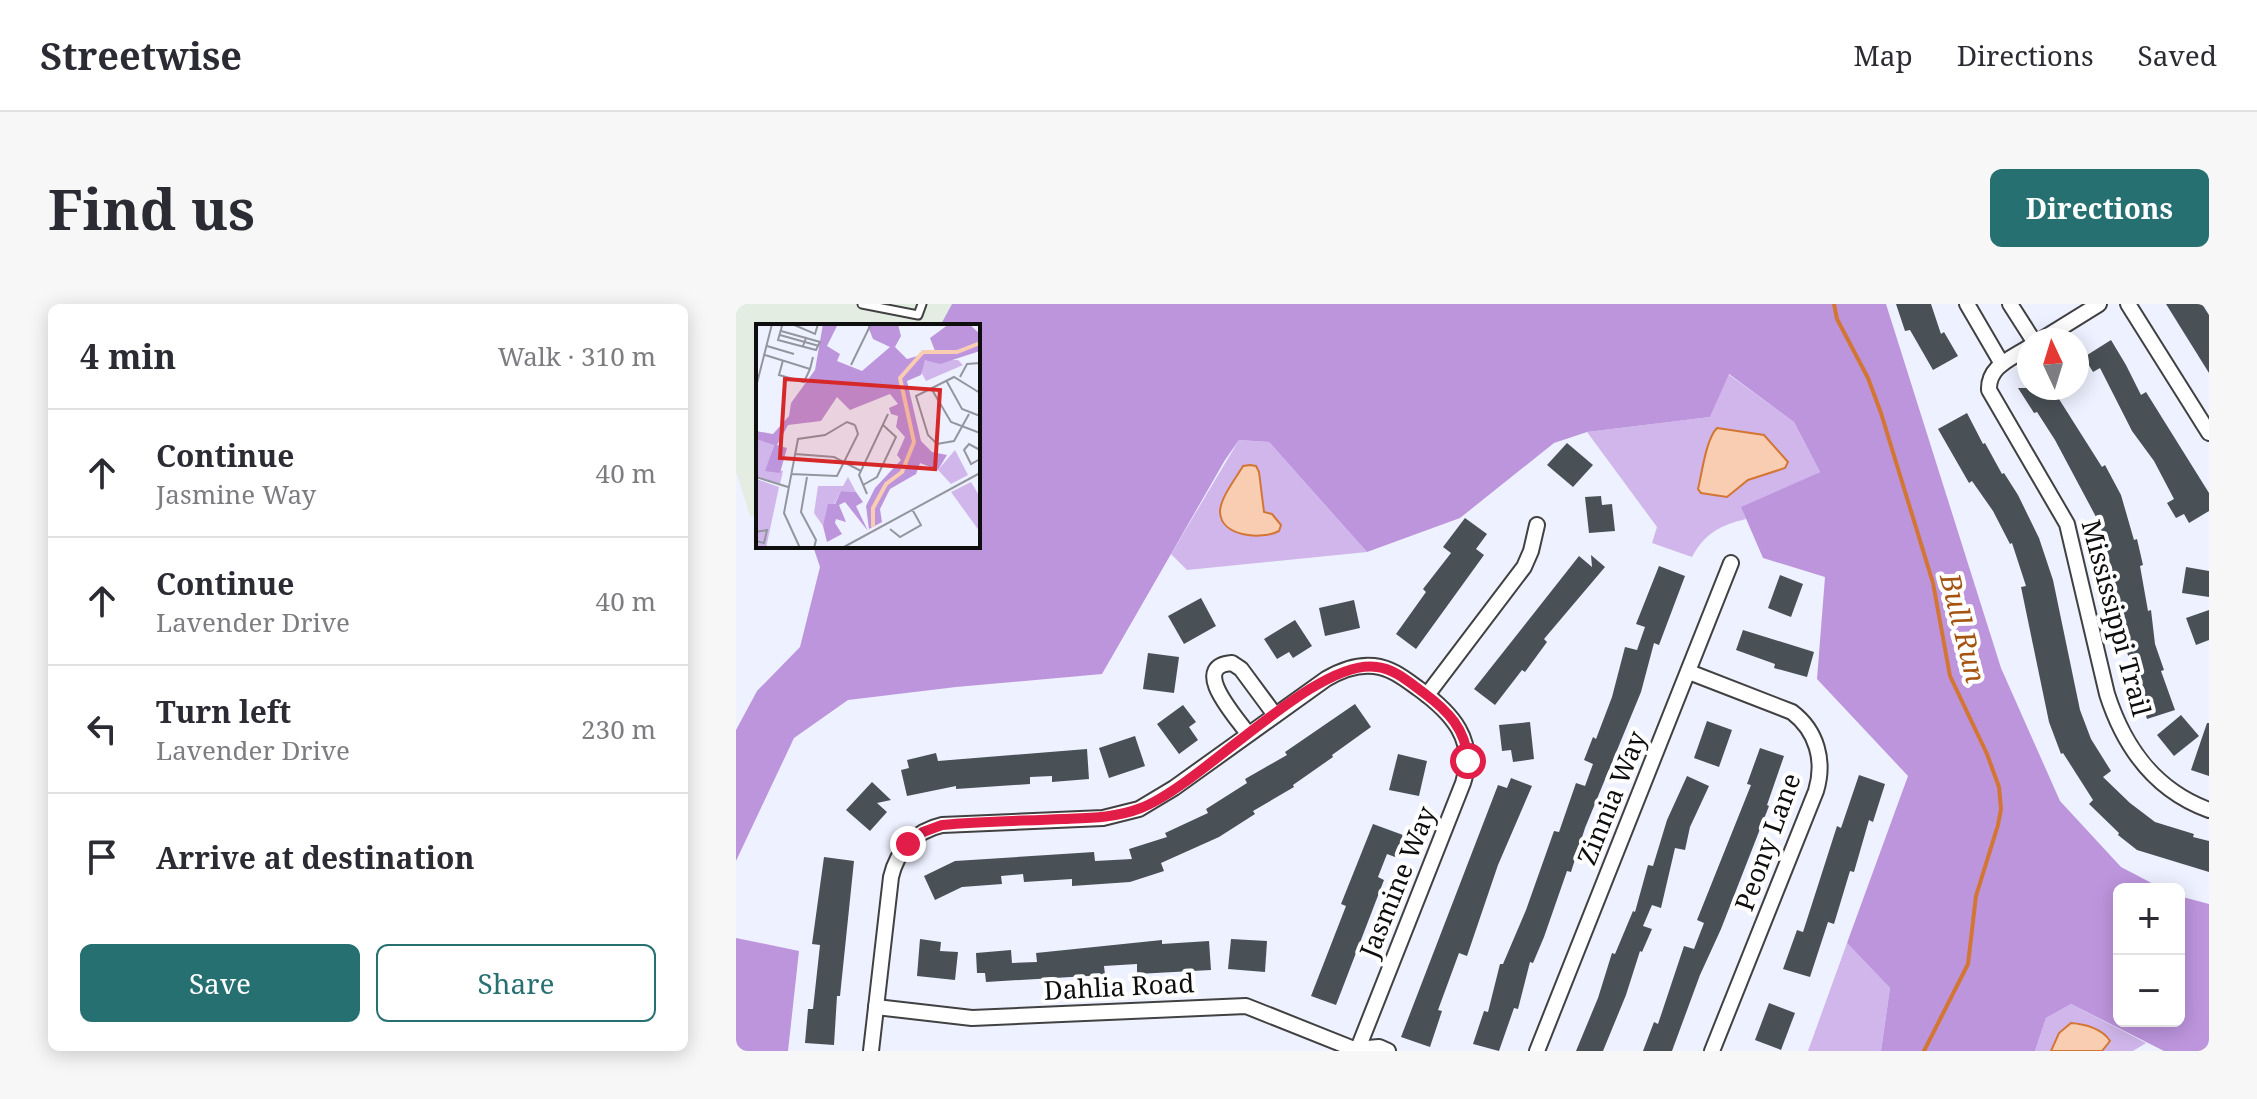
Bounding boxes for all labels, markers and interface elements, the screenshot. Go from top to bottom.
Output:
text: Streetwise [40,29,242,81]
text: Map [1853,36,1913,74]
text: Directions [1957,36,2094,74]
text: Saved [2138,36,2217,74]
button: Directions [1990,169,2209,247]
text: Find us [48,170,255,246]
inset map [756,324,980,548]
north arrow [2017,328,2089,400]
text: 4 min [80,333,176,379]
text: Walk · 310 m [498,338,656,374]
text: Continue [156,435,294,476]
icon: ahead [80,451,124,495]
text: 40 m [596,455,656,491]
text: Jasmine Way [156,476,316,512]
street label: Mississippi Trail [2073,516,2160,720]
text: Continue [156,563,294,604]
water label: Bull Run [1932,568,1996,687]
icon: ahead [80,579,124,623]
text: 40 m [596,583,656,619]
text: Lavender Drive [156,604,350,640]
text: Turn left [156,691,291,732]
icon: left [80,707,124,751]
text: 230 m [581,711,656,747]
street label: Zinnia Way [1568,725,1654,870]
text: Lavender Drive [156,732,350,768]
route start [1450,743,1486,779]
street label: Peony Lane [1726,768,1809,915]
street label: Jasmine Way [1350,800,1444,964]
route end [890,826,926,862]
icon: arrive [80,835,124,879]
text: Arrive at destination [156,837,475,878]
map controls [2113,883,2185,1027]
button: + [2113,883,2185,955]
button: Save [80,944,360,1022]
button: Share [376,944,656,1022]
button: − [2113,955,2185,1027]
street label: Dahlia Road [1043,964,1195,1008]

